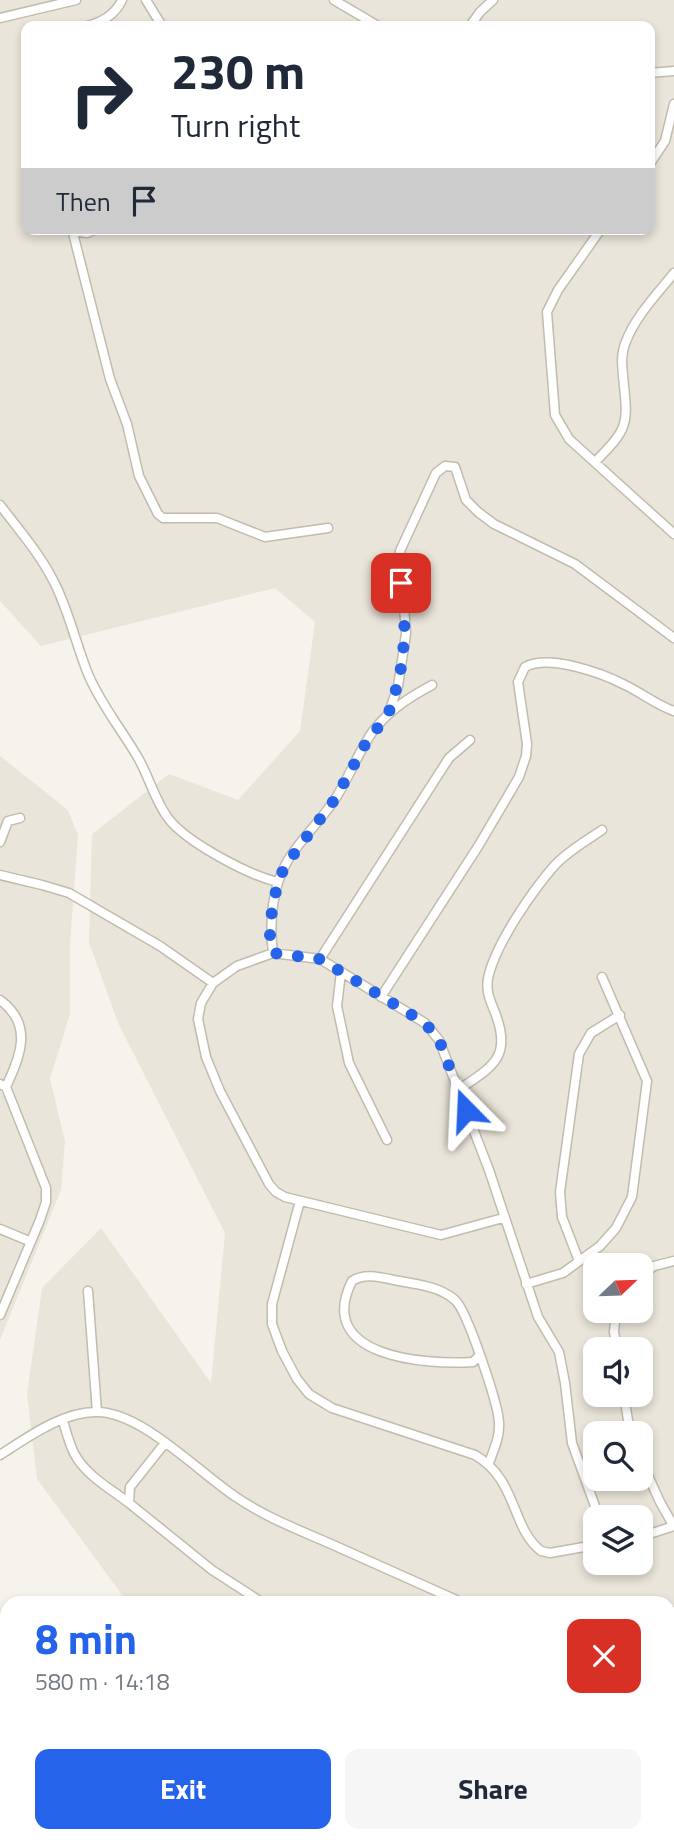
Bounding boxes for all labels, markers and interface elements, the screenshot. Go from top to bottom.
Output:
text: 230 m [171,33,305,108]
icon: right [56,49,147,140]
text: Turn right [171,101,300,149]
text: Then [56,182,111,221]
icon: arrive [125,182,163,220]
pin [371,553,431,613]
icon: arrive [382,564,420,602]
position arrow [429,1073,503,1147]
north arrow [583,1253,653,1323]
map controls [583,1253,653,1575]
button: sound [583,1337,653,1407]
button: search [583,1421,653,1491]
button: layers [583,1505,653,1575]
text: 8 min [35,1606,137,1670]
button: close [567,1619,641,1693]
text: 580 m · 14:18 [35,1664,170,1699]
button: Exit [35,1749,331,1829]
button: Share [345,1749,641,1829]

